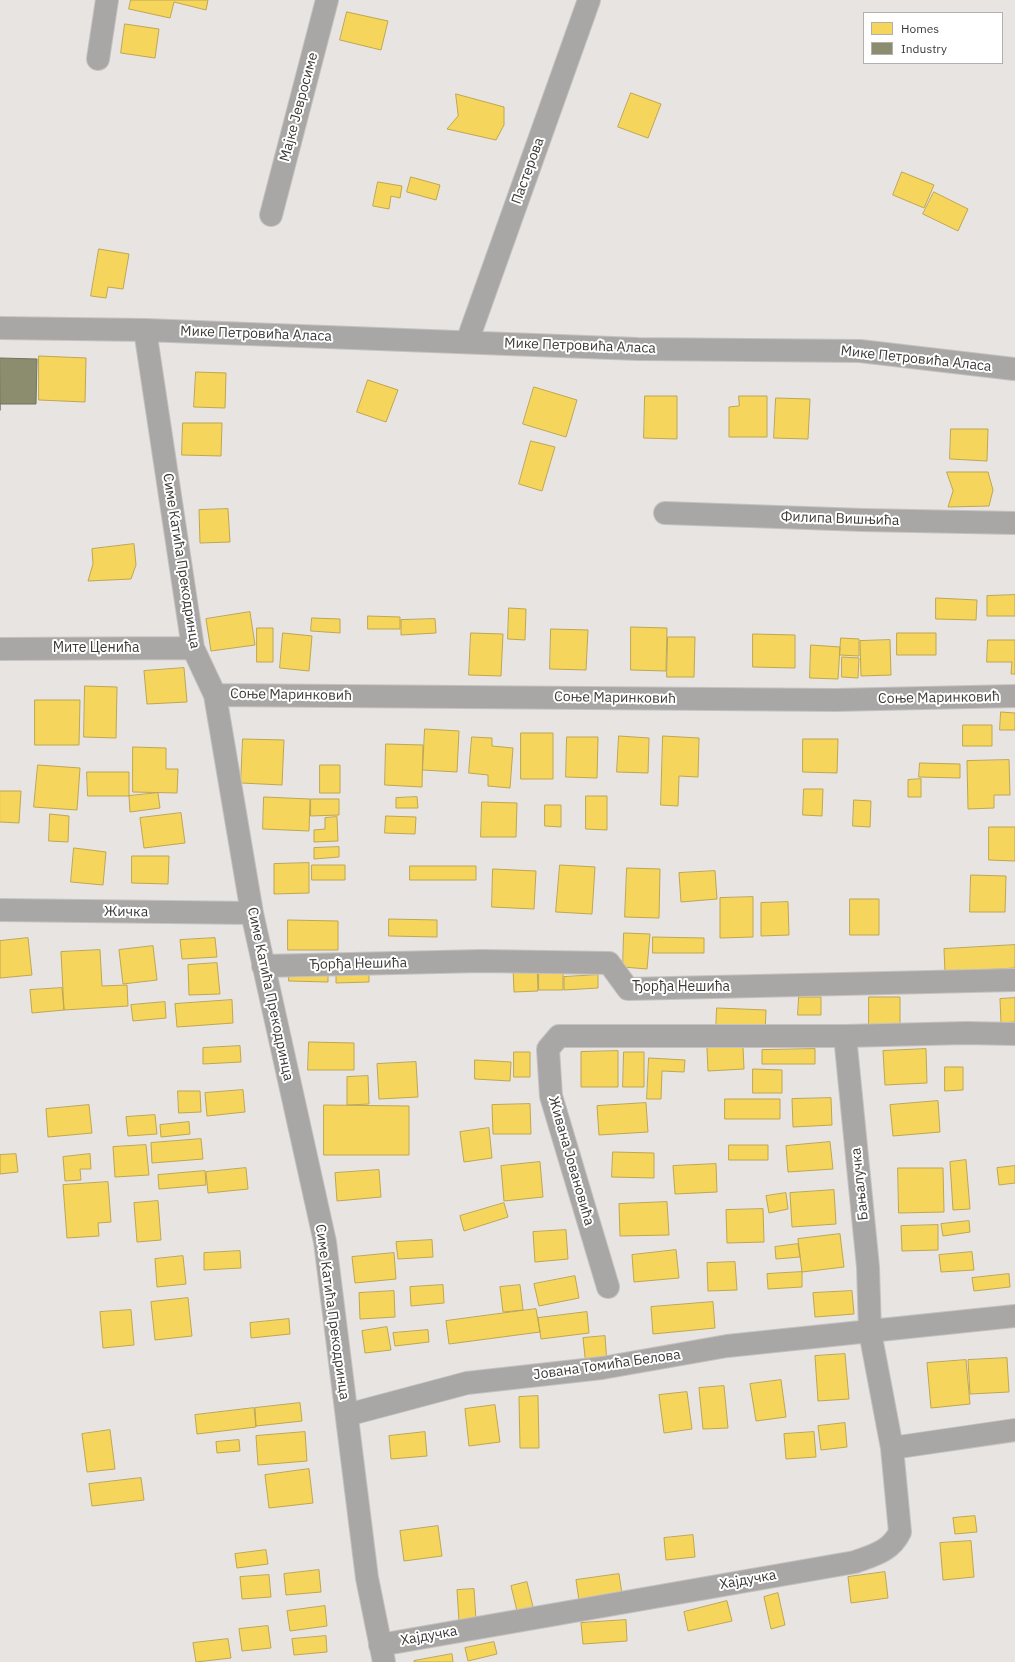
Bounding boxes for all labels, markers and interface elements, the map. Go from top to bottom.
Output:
legend [863,12,1003,64]
text: Homes [901,21,939,36]
text: Industry [901,41,947,56]
street label: Мајке Јевросиме [276,51,322,163]
street label: Пастерова [508,135,548,207]
street label: Мике Петровића Аласа [180,323,332,345]
street label: Мике Петровића Аласа [504,335,656,357]
street label: Мике Петровића Аласа [840,343,992,375]
street label: Симе Катића Прекодринца [159,472,203,650]
street label: Филипа Вишњића [780,509,900,529]
street label: Мите Ценића [53,640,139,656]
street label: Соње Маринковић [230,686,352,704]
street label: Соње Маринковић [554,689,676,707]
street label: Соње Маринковић [878,689,1000,707]
street label: Жичка [104,903,148,921]
street label: Симе Катића Прекодринца [243,906,297,1082]
street label: Ђорђа Нешића [309,955,407,973]
street label: Ђорђа Нешића [632,979,730,995]
street label: Живана Јовановића [544,1094,598,1228]
street label: Бањалучка [848,1147,872,1221]
street label: Симе Катића Прекодринца [311,1223,353,1401]
street label: Јована Томића Белова [532,1346,682,1384]
street label: Хајдучка [718,1567,778,1593]
street label: Хајдучка [399,1623,459,1649]

